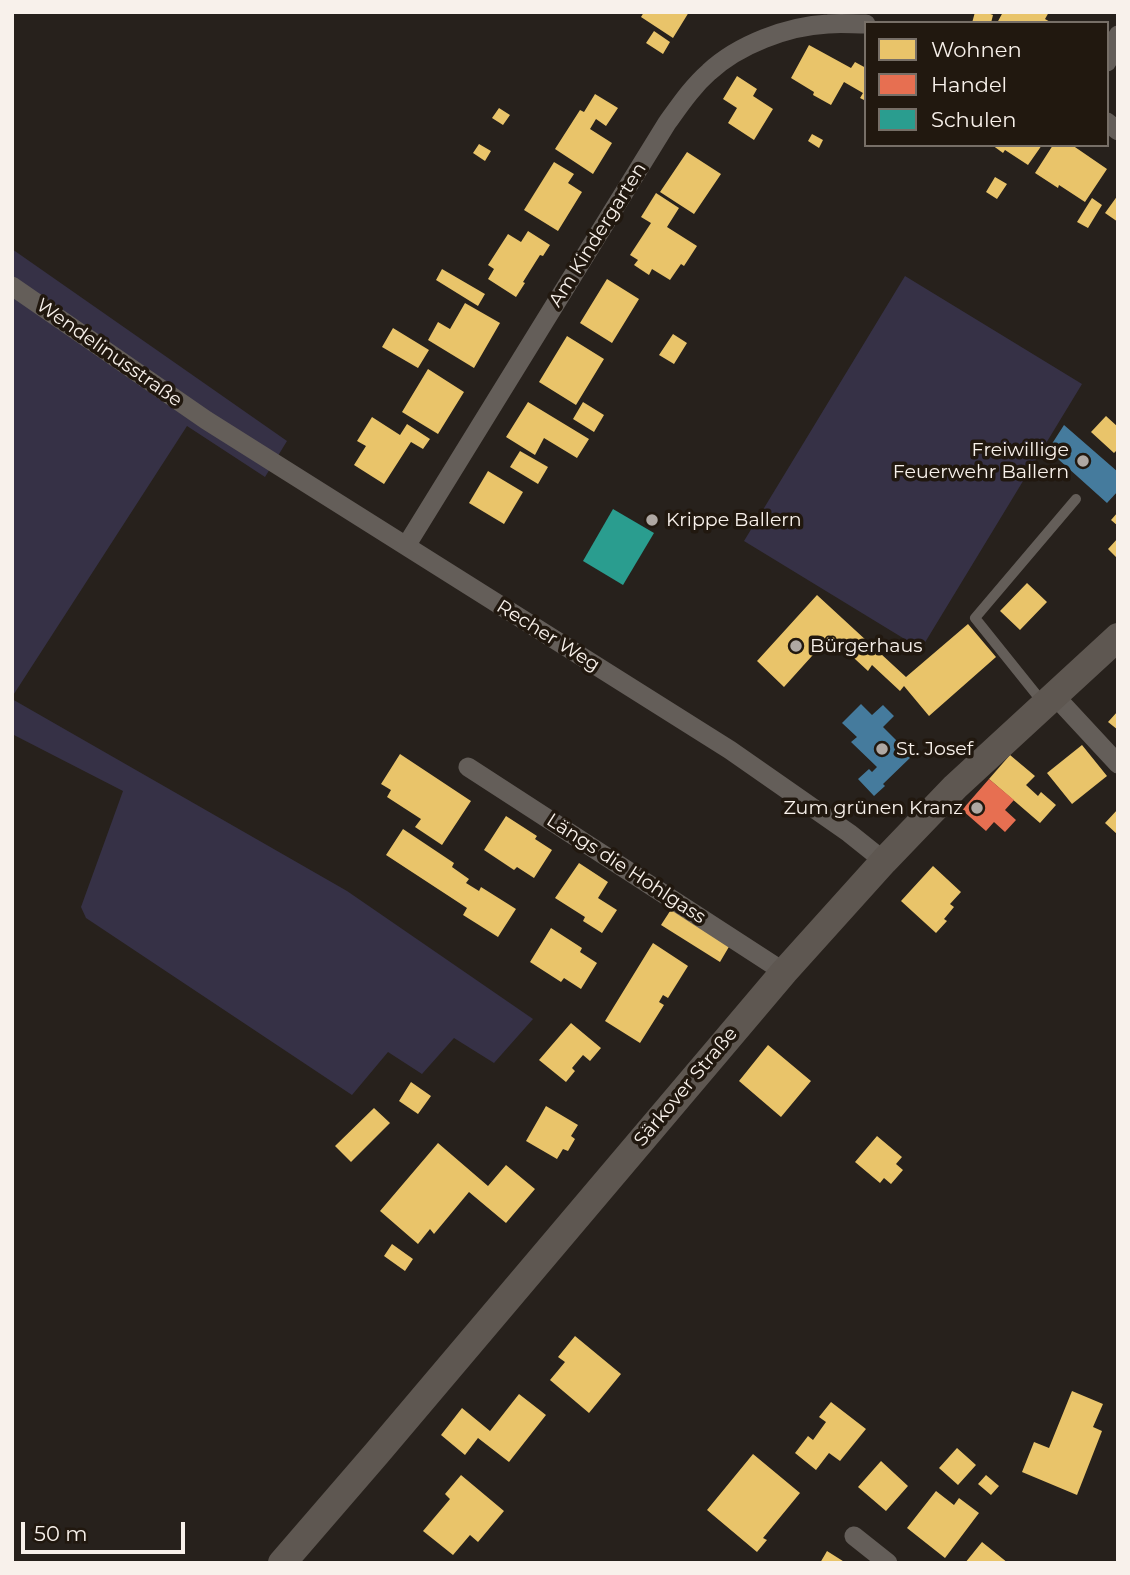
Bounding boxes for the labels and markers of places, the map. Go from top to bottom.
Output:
place label: Freiwillige Feuerwehr Ballern [893,439,1069,483]
marker: Freiwillige Feuerwehr Ballern [1075,453,1091,469]
place label: Krippe Ballern [666,509,802,531]
marker: Krippe Ballern [644,512,660,528]
place label: Bürgerhaus [810,635,923,657]
marker: Bürgerhaus [788,638,804,654]
place label: St. Josef [896,738,973,760]
marker: St. Josef [874,741,890,757]
place label: Zum grünen Kranz [783,797,963,819]
marker: Zum grünen Kranz [969,800,985,816]

